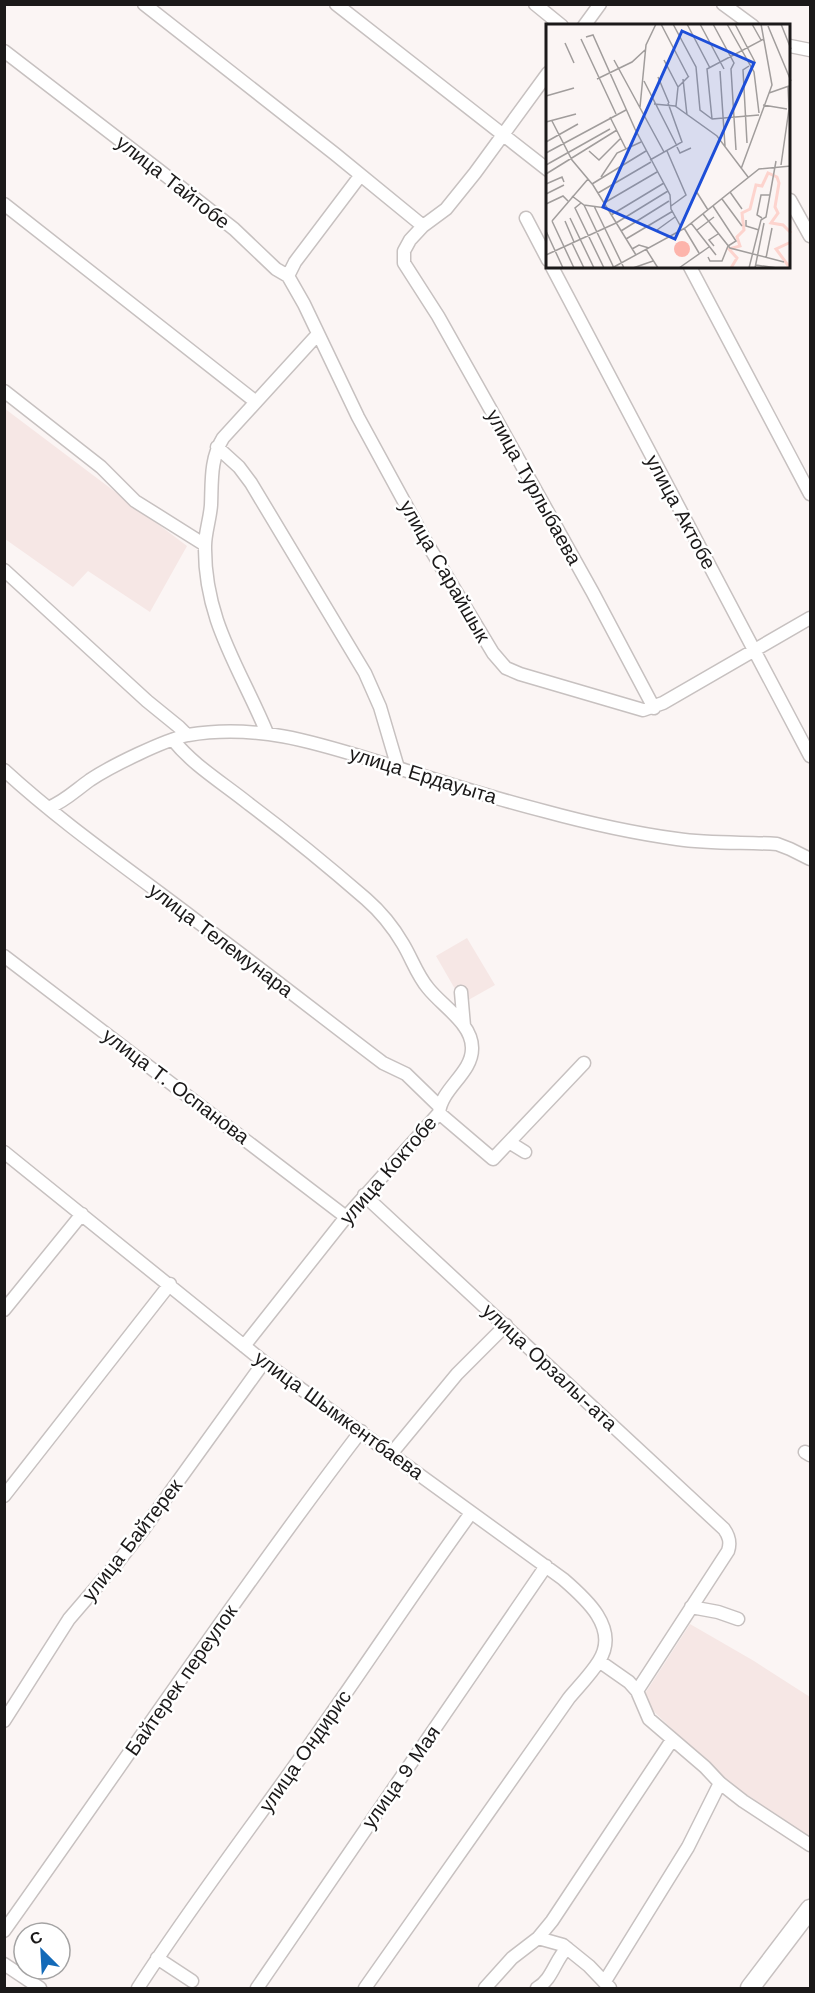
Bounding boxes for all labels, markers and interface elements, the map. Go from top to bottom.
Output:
inset map [546,24,791,268]
street label: улица Тайтобе [111,130,235,234]
street label: улица Турлыбаева [481,405,587,570]
street label: улица Актобе [641,451,721,573]
street label: улица Сарайшык [395,496,496,647]
street label: улица Ердауыта [346,741,500,809]
street label: улица Телемунара [144,878,299,1003]
street label: улица Т. Оспанова [98,1023,255,1149]
street label: улица Коктобе [334,1111,442,1229]
street label: улица Орзалы-ата [478,1298,623,1436]
street label: улица Шымкентбаева [250,1346,429,1485]
street label: улица Байтерек [77,1474,187,1606]
street label: Байтерек переулок [120,1600,242,1760]
street label: улица Ондирис [254,1685,356,1817]
street label: улица 9 Мая [357,1721,445,1833]
north arrow [12,1921,72,1981]
text: С [27,1927,46,1949]

